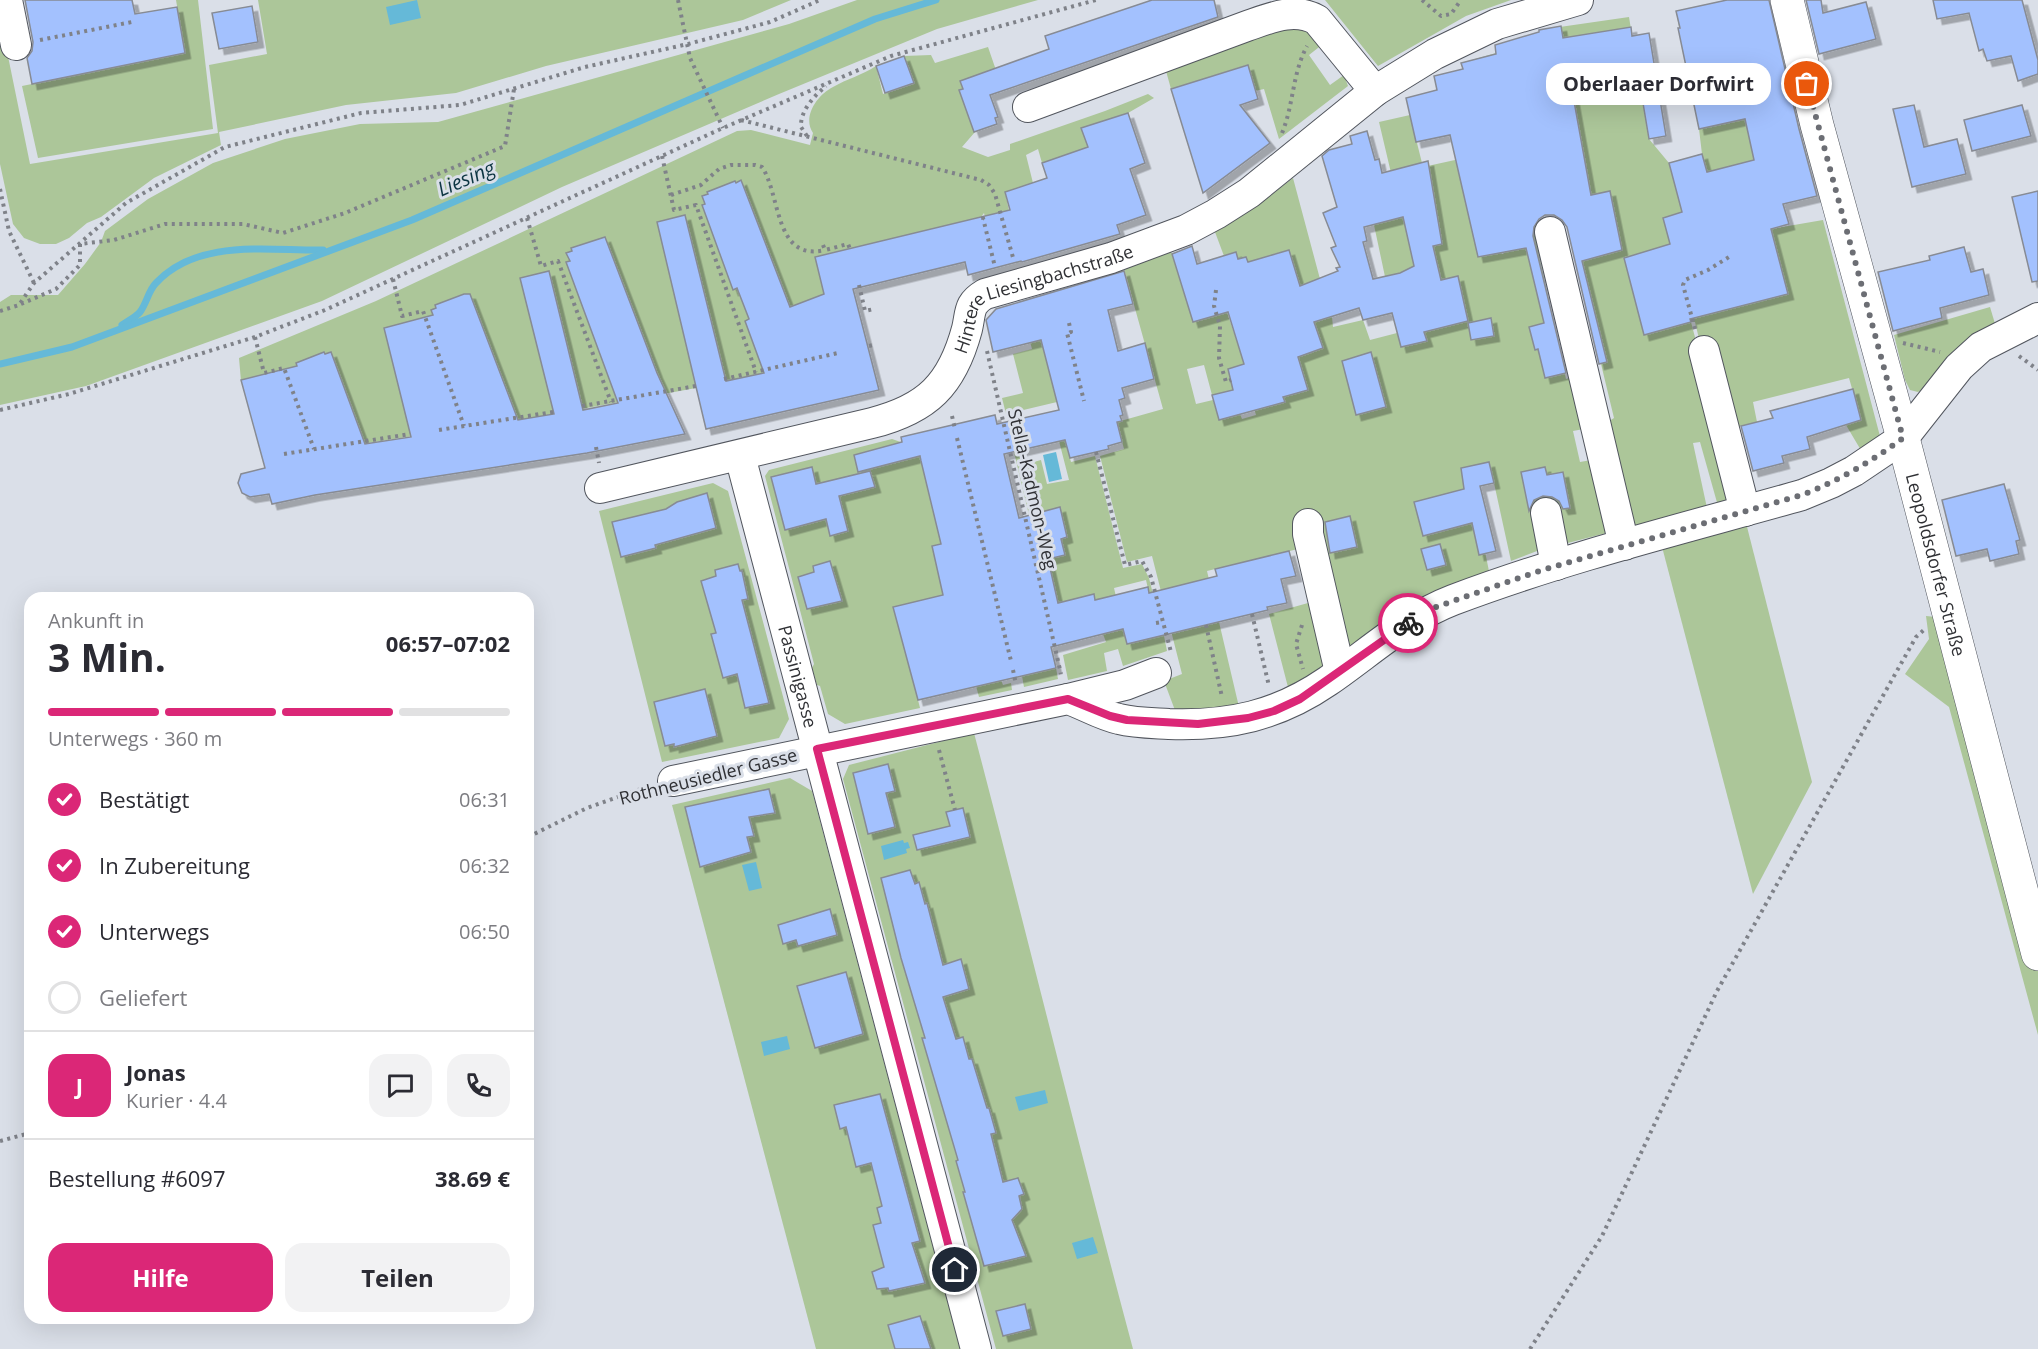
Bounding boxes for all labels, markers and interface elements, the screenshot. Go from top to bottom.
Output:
pin [1781,58,1832,109]
callout: Oberlaaer Dorfwirt [1546,63,1771,105]
icon: bag [1790,67,1823,100]
text: Oberlaaer Dorfwirt [1563,70,1754,97]
water label: Liesing [433,154,500,202]
street label: Hintere Liesingbachstraße [948,239,1137,357]
street label: Stella-Kadmon-Weg [1003,406,1063,572]
street label: Leopoldsdorfer Straße [1901,470,1972,659]
courier [1378,593,1438,653]
text: Ankunft in [48,607,144,634]
icon: bike [1392,607,1425,640]
street label: Passinigasse [773,623,823,730]
text: 06:57–07:02 [386,628,510,658]
text: 3 Min. [48,630,166,683]
text: Unterwegs · 360 m [48,725,222,752]
street label: Rothneusiedler Gasse [616,742,800,810]
icon: check [48,783,81,816]
text: Bestätigt [99,784,189,814]
text: 06:31 [459,786,510,813]
icon: check [48,849,81,882]
text: In Zubereitung [99,850,250,880]
text: 06:32 [459,852,510,879]
icon: check [48,915,81,948]
text: Unterwegs [99,916,210,946]
text: 06:50 [459,918,510,945]
text: Geliefert [99,982,187,1012]
button: chat [369,1054,432,1117]
button: phone [447,1054,510,1117]
text: Jonas [126,1057,186,1087]
text: J [76,1070,83,1100]
text: Kurier · 4.4 [126,1087,227,1114]
text: Bestellung #6097 [48,1163,226,1193]
text: 38.69 € [435,1163,510,1193]
button: Hilfe [48,1243,273,1312]
button: Teilen [285,1243,510,1312]
pin [929,1244,980,1295]
icon: home [938,1253,971,1286]

